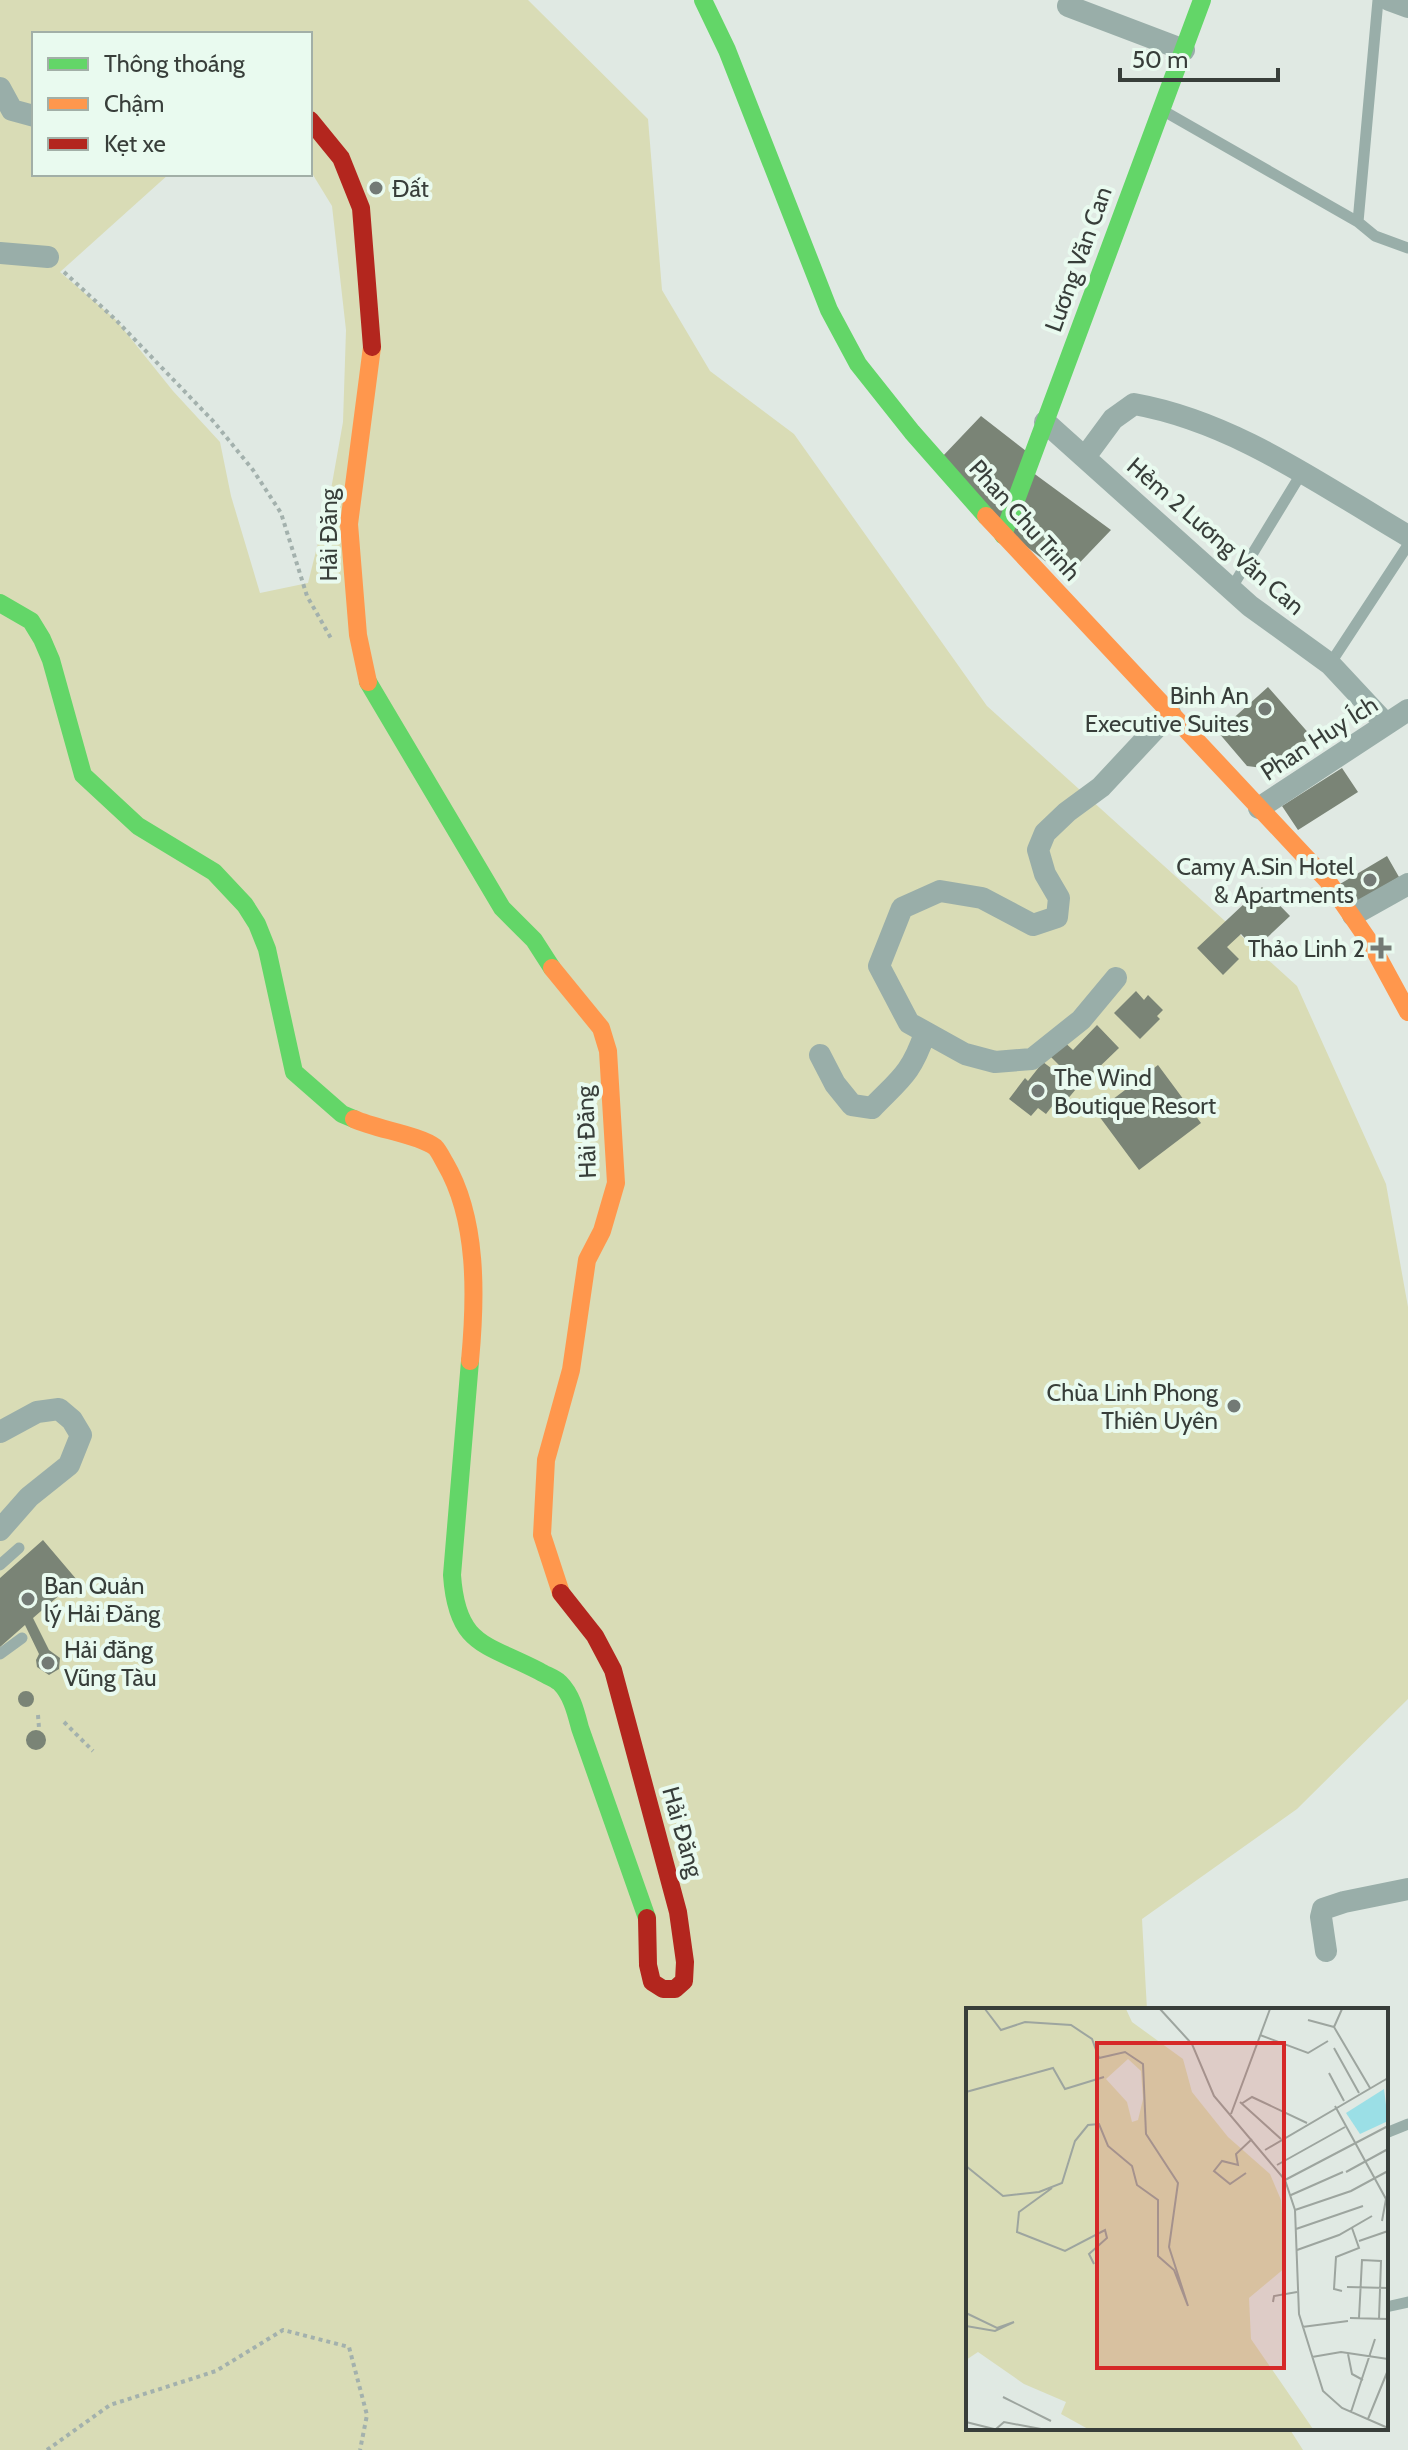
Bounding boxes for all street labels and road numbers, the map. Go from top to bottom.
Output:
street label: Lương Văn Can [1038,183,1118,335]
street label: Hẻm 2 Lương Văn Can [1121,451,1311,621]
street label: Phan Chu Trinh [963,454,1087,586]
street label: Hải Đăng [314,487,343,582]
street label: Phan Huy Ích [1255,690,1383,786]
street label: Hải Đăng [570,1084,602,1179]
street label: Hải Đăng [656,1783,710,1882]

